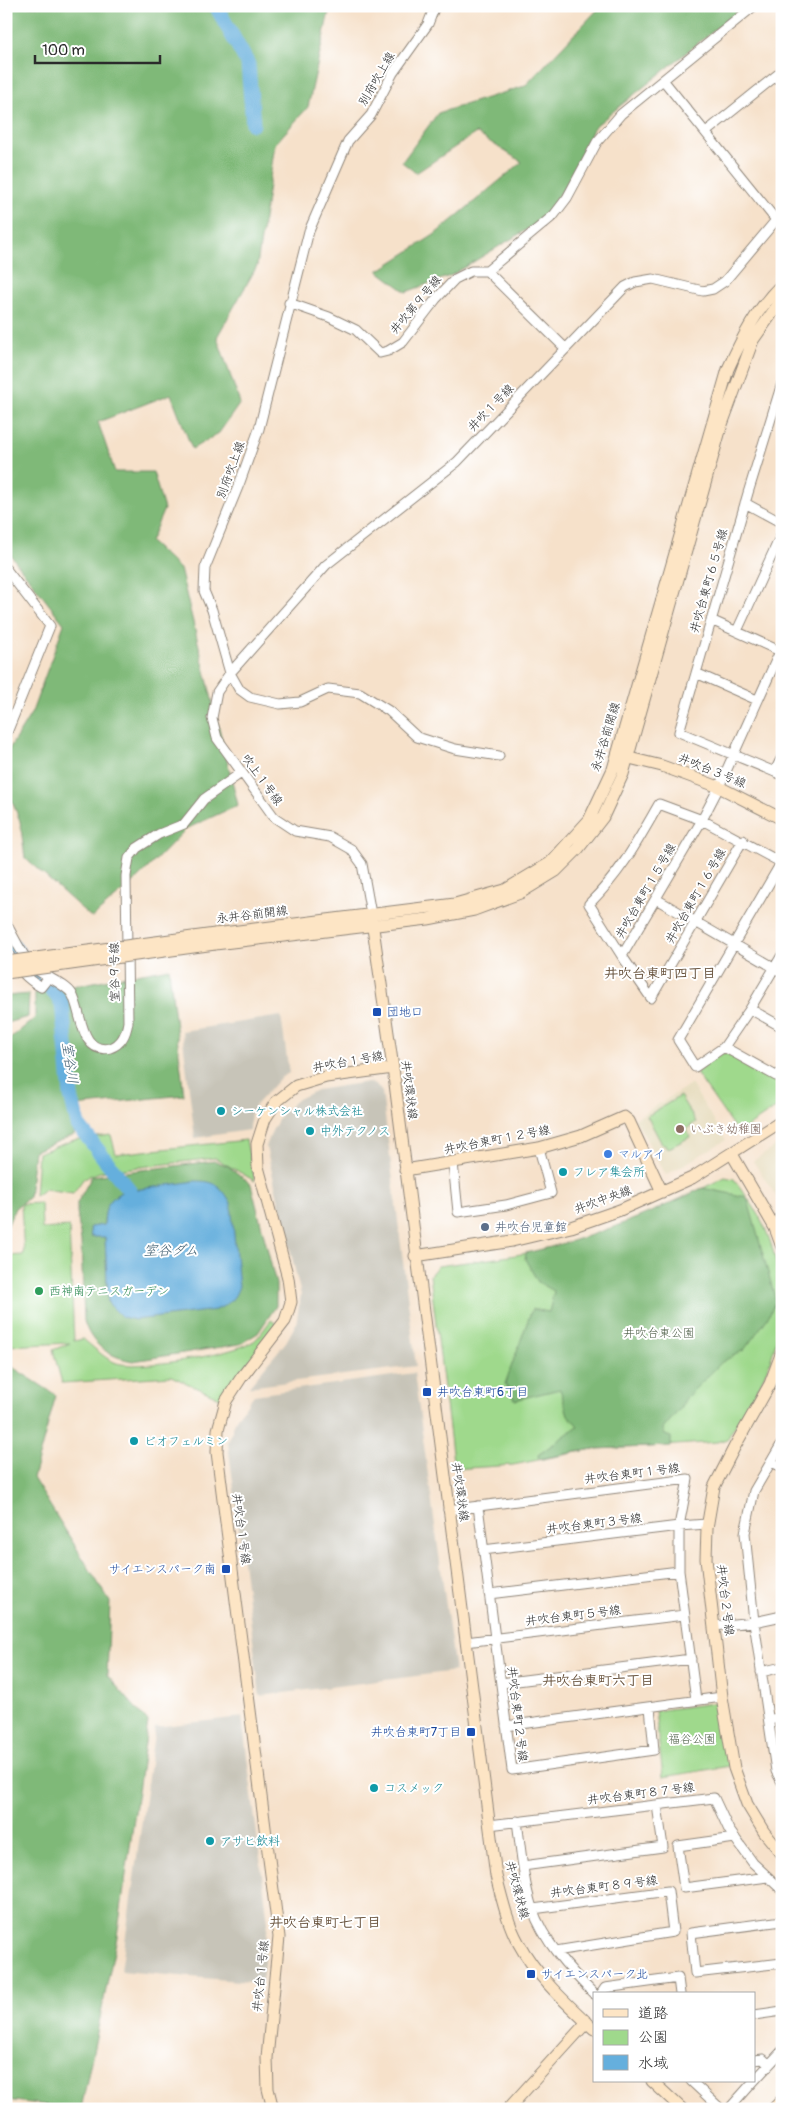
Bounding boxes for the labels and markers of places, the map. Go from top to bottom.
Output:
place label: 団地口 [387,1005,423,1020]
marker: 団地口 [371,1006,383,1018]
place label: シーケンシャル株式会社 [231,1104,363,1119]
marker: シーケンシャル株式会社 [215,1105,227,1117]
place label: いぶき幼稚園 [690,1122,762,1137]
marker: いぶき幼稚園 [674,1123,686,1135]
place label: 中外テクノス [320,1124,390,1139]
marker: 中外テクノス [304,1125,316,1137]
place label: マルアイ [618,1147,665,1162]
marker: マルアイ [602,1148,614,1160]
place label: フレア集会所 [573,1165,645,1180]
marker: フレア集会所 [557,1166,569,1178]
place label: 井吹台児童館 [495,1220,567,1235]
marker: 井吹台児童館 [479,1221,491,1233]
place label: 西神南テニスガーデン [49,1284,169,1299]
marker: 西神南テニスガーデン [33,1285,45,1297]
place label: 井吹台東町6丁目 [437,1385,528,1400]
marker: 井吹台東町6丁目 [421,1386,433,1398]
place label: ビオフェルミン [144,1434,228,1449]
marker: ビオフェルミン [128,1435,140,1447]
place label: サイエンスパーク南 [109,1562,216,1577]
marker: サイエンスパーク南 [220,1563,232,1575]
place label: 井吹台東町7丁目 [371,1725,461,1740]
marker: 井吹台東町7丁目 [465,1726,477,1738]
place label: コスメック [384,1781,444,1796]
marker: コスメック [368,1782,380,1794]
place label: アサヒ飲料 [220,1834,280,1849]
marker: アサヒ飲料 [204,1835,216,1847]
place label: サイエンスパーク北 [541,1967,648,1982]
marker: サイエンスパーク北 [525,1968,537,1980]

